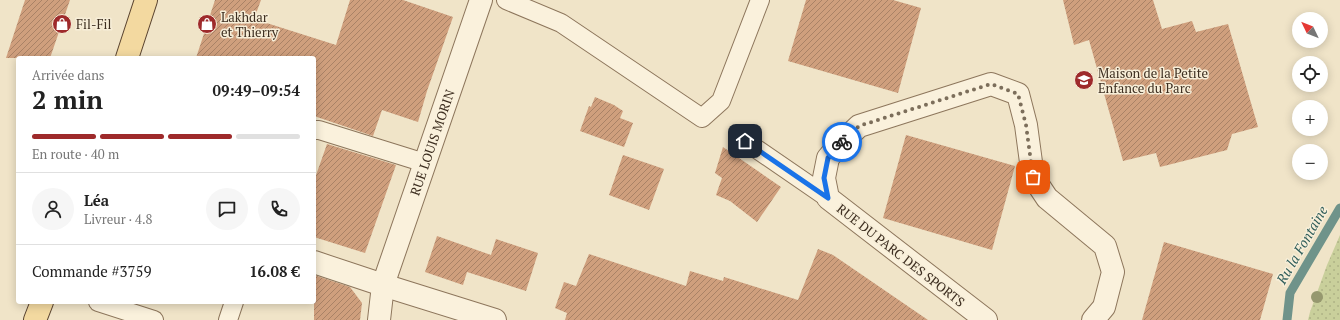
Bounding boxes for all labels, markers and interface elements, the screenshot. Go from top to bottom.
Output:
place label: Lakhdar et Thierry [221,8,279,41]
north arrow [1292,12,1328,48]
map controls [1292,12,1328,180]
shop icon: Fil-Fil [51,13,73,35]
shop icon: Lakhdar et Thierry [196,13,218,35]
place label: Fil-Fil [76,15,111,33]
button: locate [1292,56,1328,92]
place label: Maison de la Petite Enfance du Parc [1098,64,1208,97]
text: Arrivée dans [32,66,105,84]
school or university icon: Maison de la Petite Enfance du Parc [1073,69,1095,91]
text: 09:49–09:54 [213,80,300,100]
text: 2 min [32,82,103,116]
street label: RUE LOUIS MORIN [405,87,459,198]
button: + [1292,100,1328,136]
courier [822,122,862,162]
pin [728,124,762,158]
icon: home [734,130,756,152]
icon: bike [831,131,853,153]
button: − [1292,144,1328,180]
text: En route · 40 m [32,145,119,163]
pin [1016,160,1050,194]
icon: bag [1022,166,1044,188]
button: person [32,188,74,230]
button: chat [206,188,248,230]
button: phone [258,188,300,230]
text: Léa [84,190,109,210]
street label: RUE DU PARC DES SPORTS [833,199,969,311]
water label: Ru la Fontaine [1271,202,1332,288]
text: Livreur · 4.8 [84,210,153,228]
text: Commande #3759 [32,261,151,281]
text: 16.08 € [249,261,300,281]

